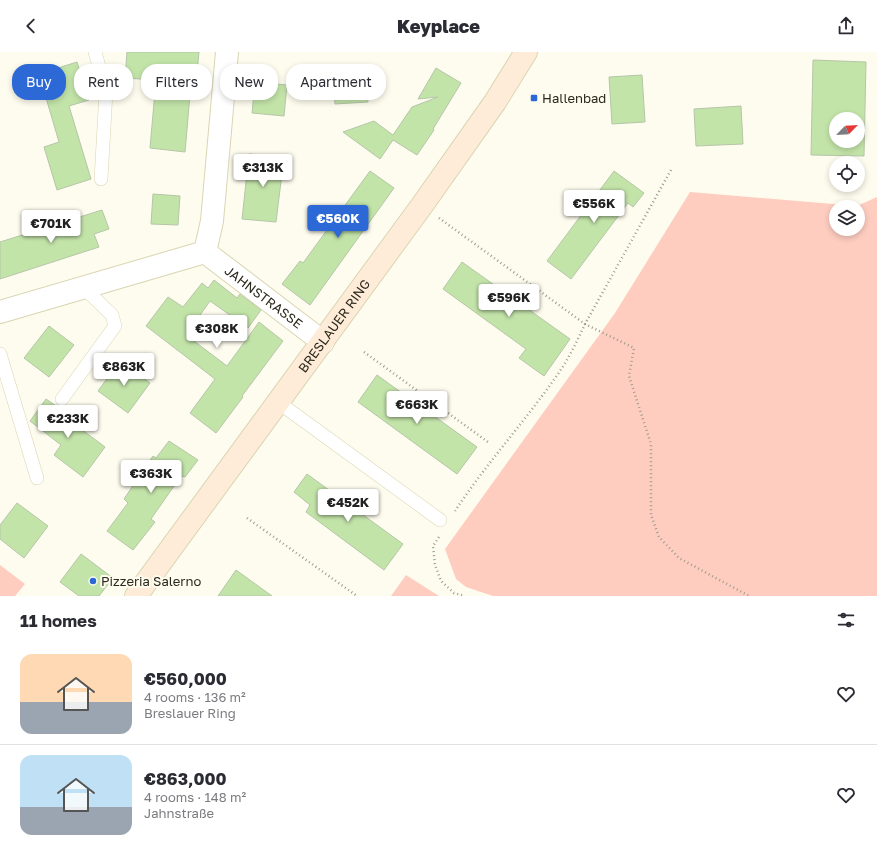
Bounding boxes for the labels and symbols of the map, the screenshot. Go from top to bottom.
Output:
place label: Hallenbad [542,90,606,106]
marker: Hallenbad [529,93,539,103]
north arrow [829,112,865,148]
pin: €313K [235,154,291,188]
pin: €556K [566,190,622,224]
pin: €560K [310,205,366,239]
pin: €701K [23,210,79,244]
street label: JAHNSTRASSE [222,262,306,332]
street label: BRESLAUER RING [295,276,373,375]
pin: €596K [481,284,537,318]
pin: €308K [189,315,245,349]
pin: €863K [96,353,152,387]
pin: €663K [389,391,445,425]
pin: €233K [40,405,96,439]
pin: €363K [123,460,179,494]
pin: €452K [320,489,376,523]
place label: Pizzeria Salerno [101,573,201,589]
marker: Pizzeria Salerno [88,576,98,586]

